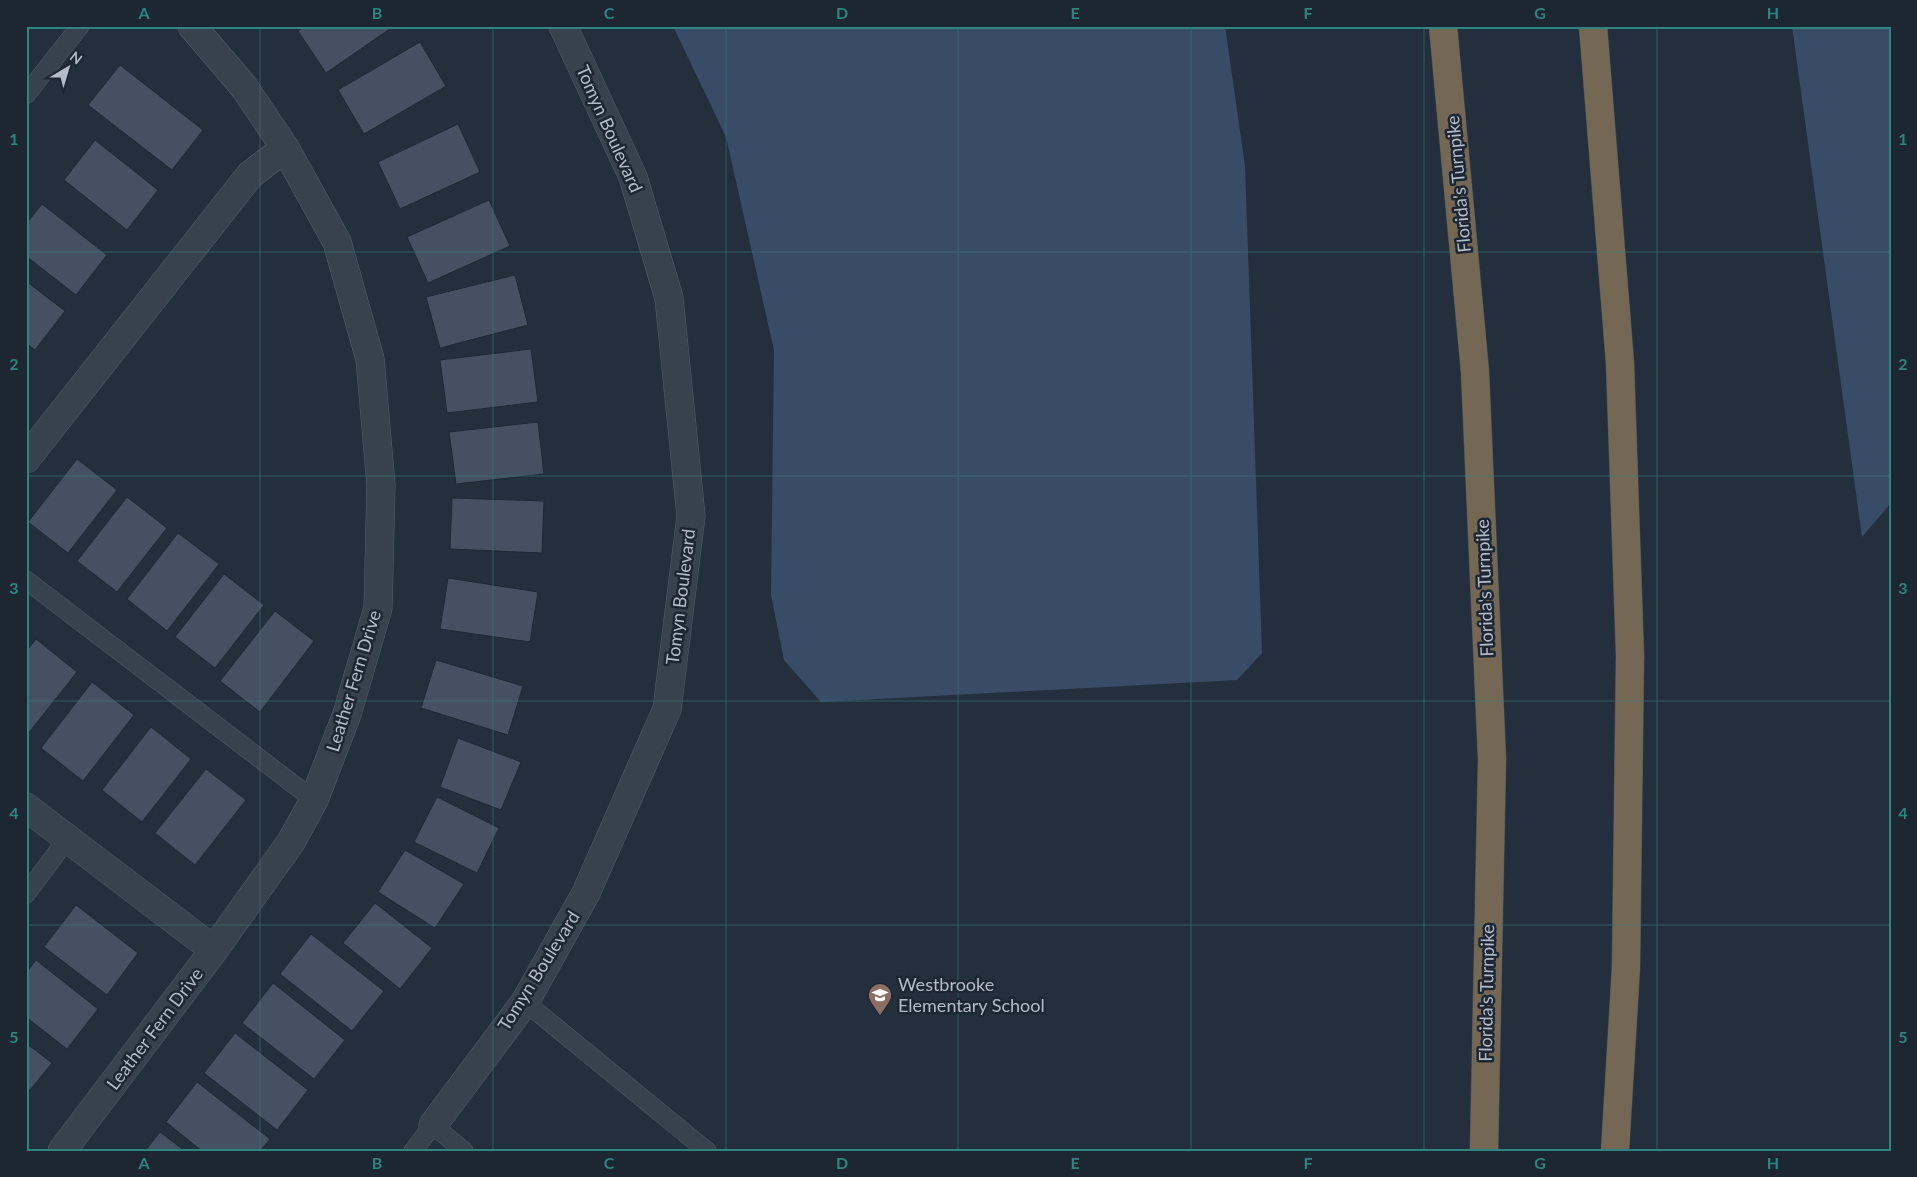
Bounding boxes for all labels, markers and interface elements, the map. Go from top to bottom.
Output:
text: A [137,3,150,22]
text: B [372,3,382,22]
text: C [604,3,615,22]
text: D [836,3,848,22]
text: E [1070,3,1080,22]
text: F [1303,3,1313,22]
text: G [1534,3,1546,22]
text: H [1767,3,1779,22]
north arrow [42,42,92,92]
text: N [67,47,86,67]
street label: Tomyn Boulevard [572,62,648,196]
street label: Florida's Turnpike [1441,115,1475,254]
text: 1 [9,129,19,148]
text: 1 [1898,129,1908,148]
text: 2 [9,354,19,373]
text: 2 [1898,354,1908,373]
street label: Florida's Turnpike [1471,519,1497,657]
street label: Tomyn Boulevard [661,528,699,666]
text: 3 [9,578,19,597]
text: 3 [1898,578,1908,597]
street label: Leather Fern Drive [321,607,385,754]
text: 4 [9,803,19,822]
text: 4 [1898,803,1908,822]
street label: Tomyn Boulevard [493,907,584,1034]
street label: Florida's Turnpike [1474,924,1498,1062]
street label: Leather Fern Drive [101,963,207,1094]
place label: Westbrooke Elementary School [898,973,1045,1016]
school or university icon: Westbrooke Elementary School [867,982,893,1016]
text: 5 [9,1027,19,1046]
text: 5 [1898,1027,1908,1046]
text: A [137,1153,150,1172]
text: B [372,1153,382,1172]
text: C [604,1153,615,1172]
text: D [836,1153,848,1172]
text: E [1070,1153,1080,1172]
text: F [1303,1153,1313,1172]
text: G [1534,1153,1546,1172]
text: H [1767,1153,1779,1172]

